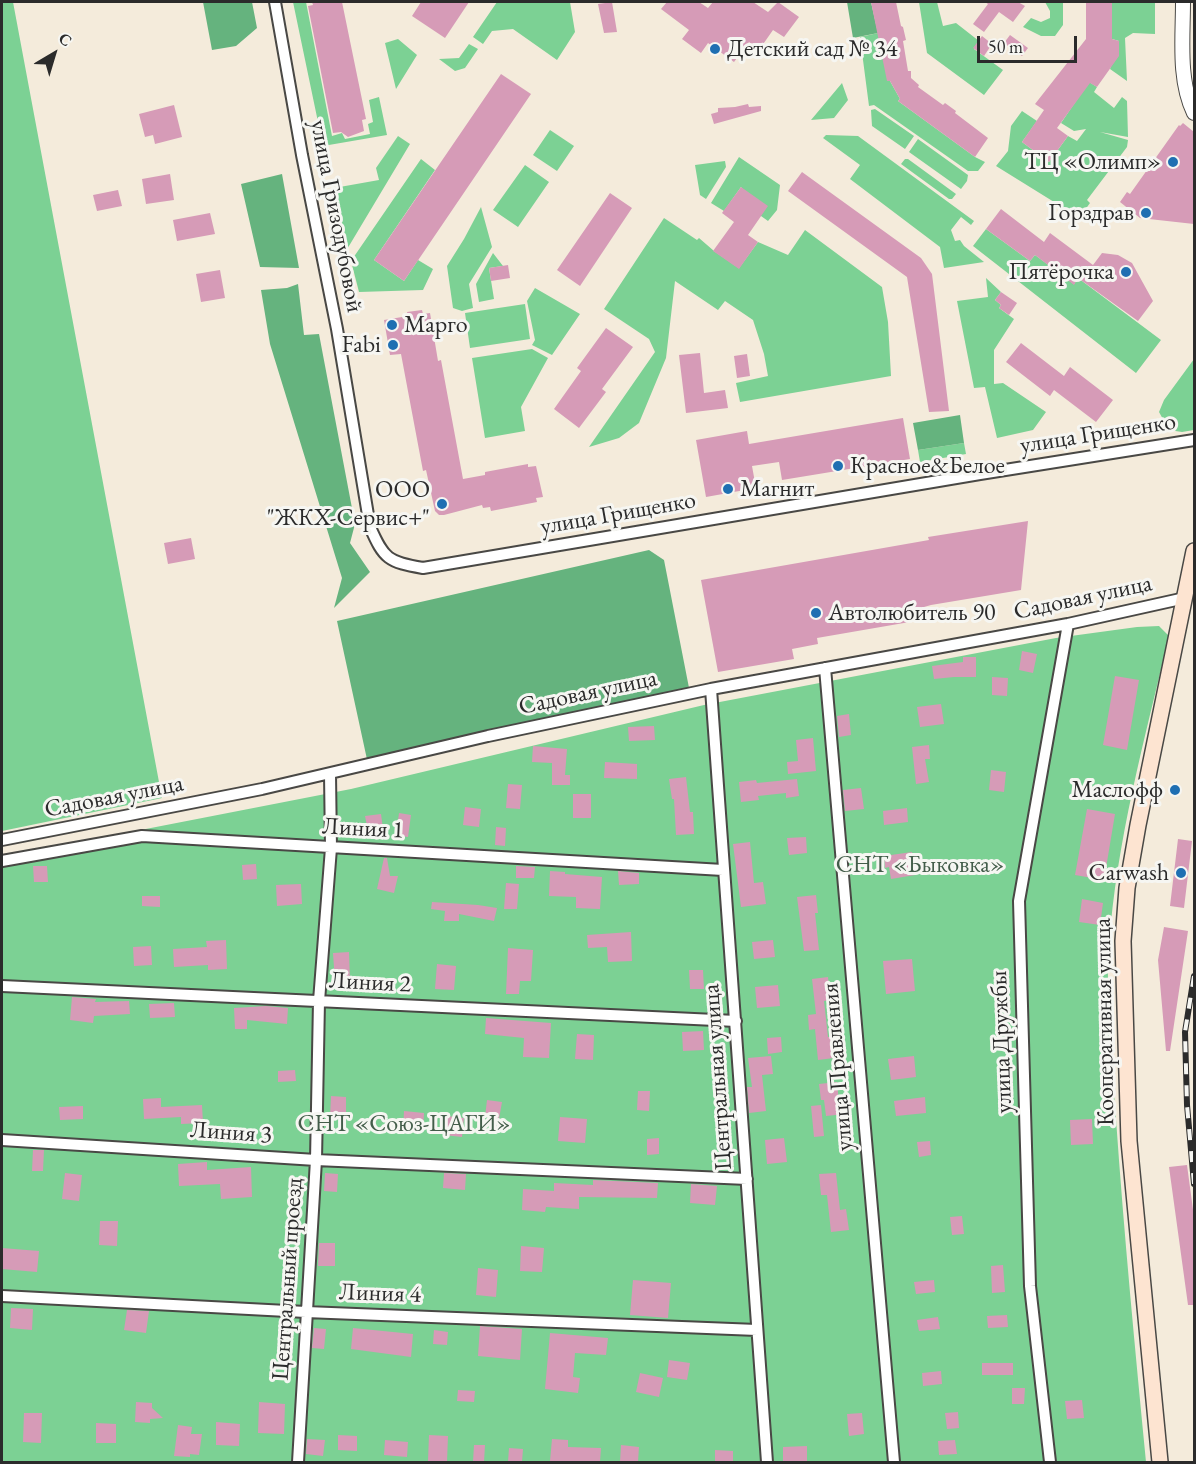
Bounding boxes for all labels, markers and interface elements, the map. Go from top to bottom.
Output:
north arrow [24,24,84,84]
scale bar [980,24,1080,62]
text: С [54,28,76,51]
place label: Детский сад № 34 [727,35,897,63]
text: 50 m [988,35,1023,58]
marker: Детский сад № 34 [708,42,722,56]
street label: улица Гризодубовой [303,117,369,315]
place label: ТЦ «Олимп» [1024,148,1161,176]
marker: ТЦ «Олимп» [1166,155,1180,169]
place label: Горздрав [1048,199,1134,227]
marker: Горздрав [1139,206,1153,220]
place label: Пятёрочка [1008,258,1114,286]
marker: Пятёрочка [1119,265,1133,279]
place label: Марго [404,311,468,339]
marker: Марго [385,318,399,332]
place label: Fabi [342,331,381,359]
marker: Fabi [386,338,400,352]
street label: улица Грищенко [1018,407,1178,461]
place label: Красное&Белое [850,452,1005,480]
marker: Красное&Белое [831,459,845,473]
place label: Магнит [740,475,814,503]
place label: ООО "ЖКХ-Сервис+" [267,476,430,532]
marker: Магнит [721,482,735,496]
street label: улица Грищенко [538,486,698,542]
marker: ООО "ЖКХ-Сервис+" [435,497,449,511]
street label: Садовая улица [1011,569,1155,627]
place label: Автолюбитель 90 [828,599,996,627]
marker: Автолюбитель 90 [809,606,823,620]
street label: Садовая улица [516,664,660,722]
street label: Садовая улица [42,769,186,825]
place label: Маслофф [1072,776,1163,804]
marker: Маслофф [1168,783,1182,797]
street label: Линия 1 [321,812,405,846]
park label: СНТ «Быковка» [836,851,1004,879]
place label: Carwash [1089,859,1169,887]
marker: Carwash [1174,866,1188,880]
street label: Кооперативная улица [1089,918,1121,1126]
street label: Линия 2 [328,966,412,1000]
street label: улица Дружбы [985,970,1019,1114]
street label: улица Правления [816,982,860,1152]
street label: Центральная улица [697,983,739,1171]
park label: СНТ «Союз-ЦАГИ» [298,1110,510,1138]
street label: Линия 3 [189,1116,273,1150]
street label: Центральный проезд [267,1177,309,1381]
street label: Линия 4 [339,1278,421,1310]

